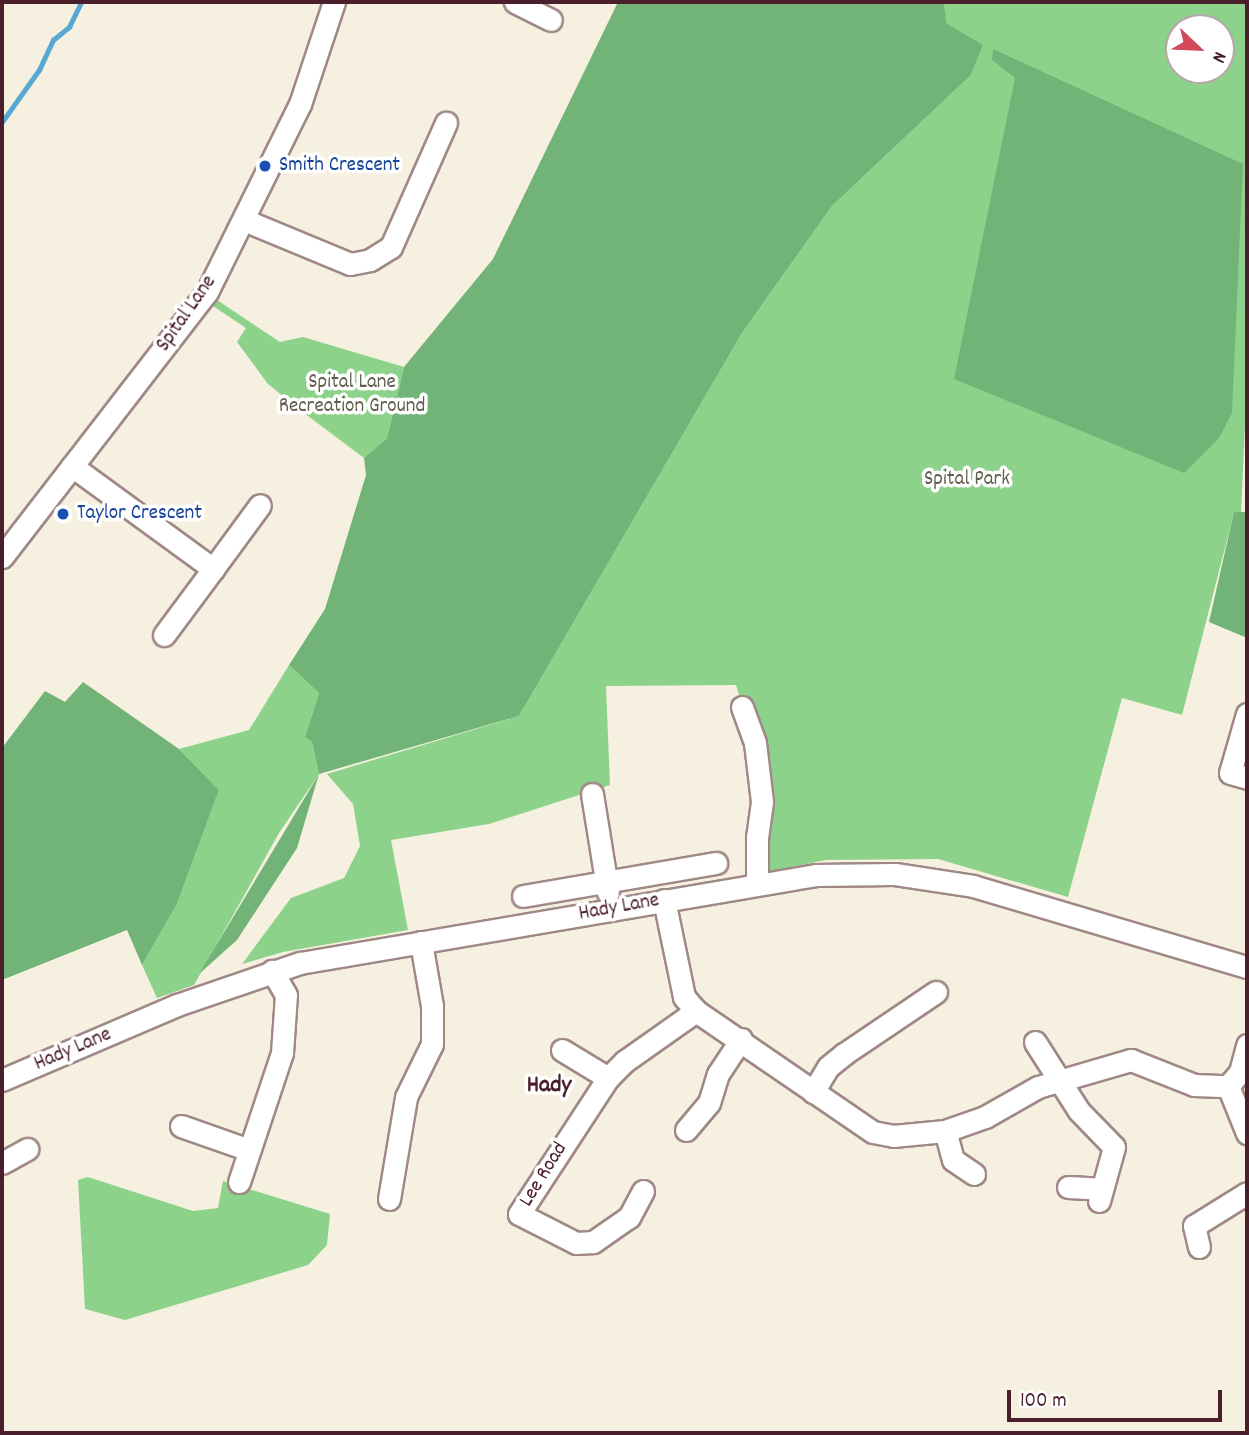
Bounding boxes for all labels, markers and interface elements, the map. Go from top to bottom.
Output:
north arrow [1165,14,1235,84]
text: N [1204,47,1232,66]
place label: Smith Crescent [279,153,400,179]
marker: Smith Crescent [257,158,273,174]
street label: Spital Lane [152,271,222,357]
park label: Spital Lane Recreation Ground [279,370,425,420]
park label: Spital Park [924,467,1010,493]
place label: Taylor Crescent [77,501,202,527]
marker: Taylor Crescent [55,506,71,522]
street label: Hady Lane [577,889,661,927]
street label: Hady Lane [31,1023,115,1077]
district label: Hady [527,1073,571,1101]
street label: Lee Road [514,1138,574,1212]
scale bar [1011,1376,1226,1420]
text: 100 m [1020,1387,1067,1417]

